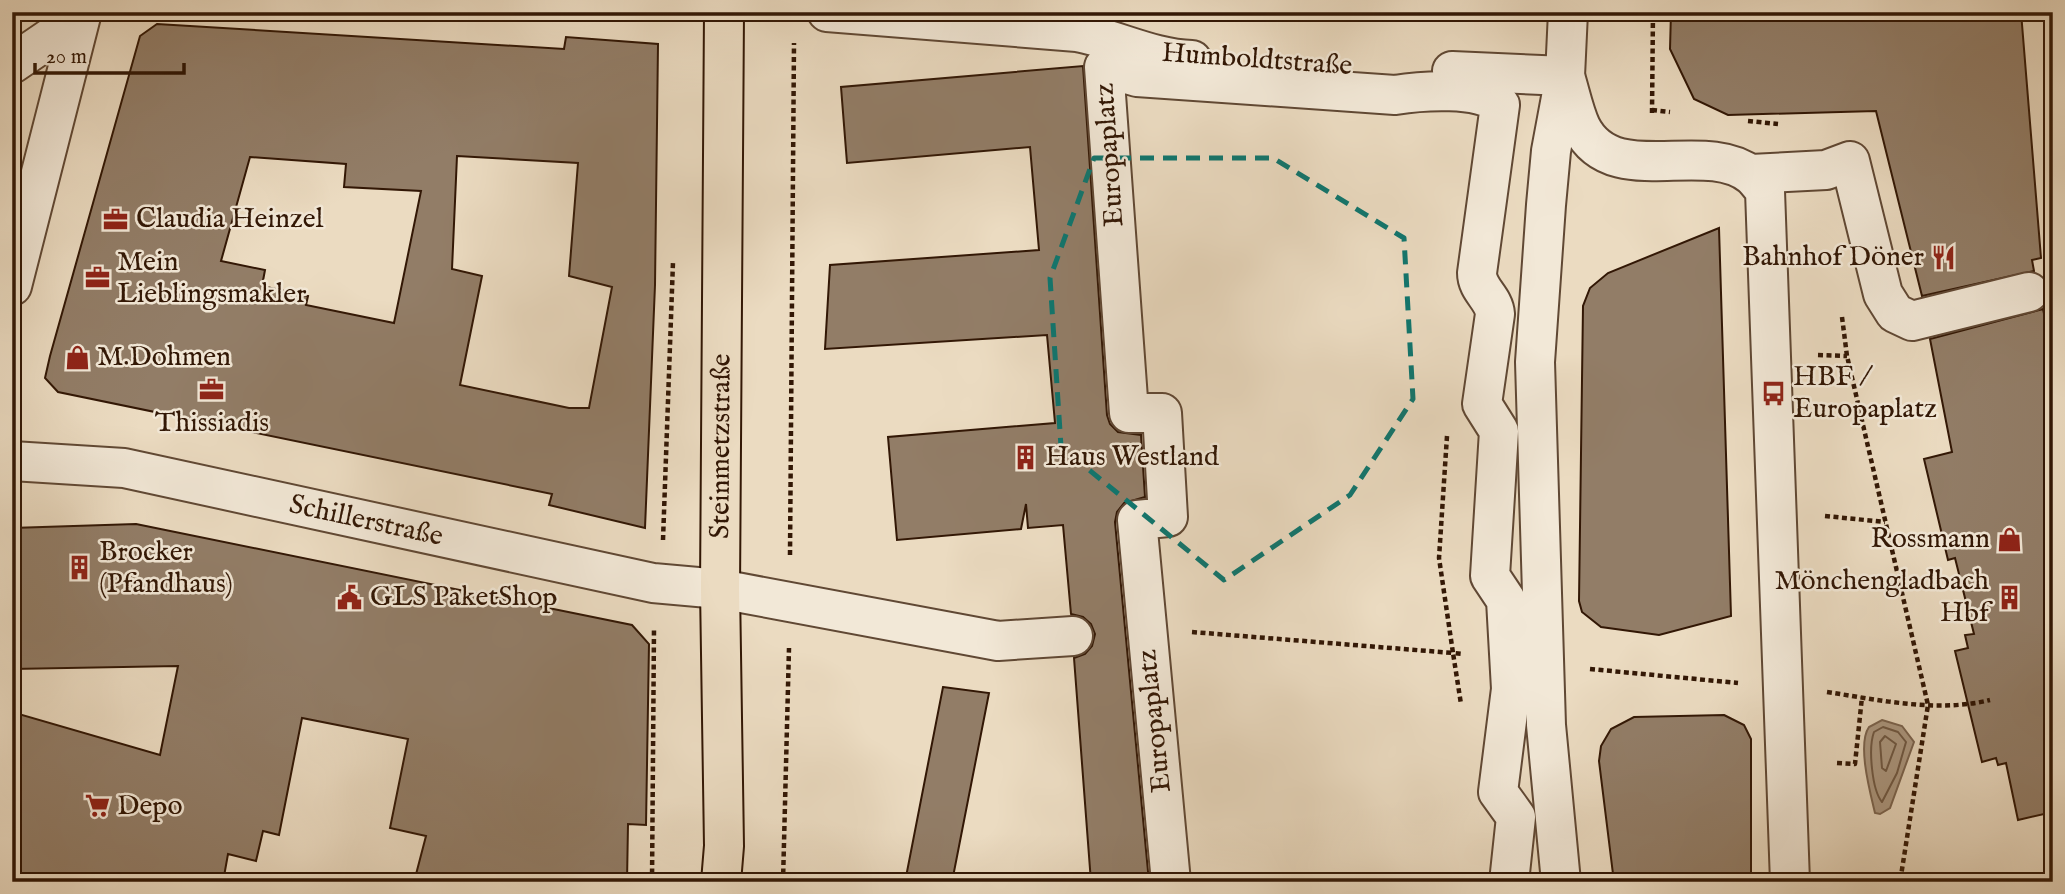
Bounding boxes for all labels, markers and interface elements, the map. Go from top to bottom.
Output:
scale bar [35,32,184,76]
street label: Humboldtstraße [1161,36,1354,84]
text: 20 m [46,44,87,71]
street label: Europaplatz [1088,82,1132,228]
place label: Claudia Heinzel [136,202,324,237]
office icon: Claudia Heinzel [102,205,130,233]
place label: Bahnhof Döner [1742,240,1924,275]
restaurant icon: Bahnhof Döner [1930,243,1958,271]
place label: Mein Lieblingsmakler [117,245,306,312]
office icon: Mein Lieblingsmakler [83,264,111,292]
place label: M.Dohmen [97,340,231,375]
shop icon: M.Dohmen [63,343,91,371]
street label: Steinmetzstraße [703,353,739,539]
place label: HBF / Europaplatz [1793,360,1937,427]
office icon: Thissiadis [198,375,226,403]
bus stop icon: HBF / Europaplatz [1759,379,1787,407]
place label: Thissiadis [155,406,269,441]
place label: Haus Westland [1045,440,1219,475]
building icon: Haus Westland [1011,443,1039,471]
street label: Schillerstraße [286,487,446,554]
place label: Rossmann [1870,522,1990,557]
shop icon: Rossmann [1996,525,2024,553]
place label: Brocker (Pfandhaus) [99,535,233,602]
building icon: Brocker (Pfandhaus) [65,554,93,582]
place label: Mönchengladbach Hbf [1775,564,1994,631]
place label: GLS PaketShop [370,580,557,615]
public building icon: GLS PaketShop [336,583,364,611]
building icon: Mönchengladbach Hbf [1995,583,2023,611]
street label: Europaplatz [1130,648,1180,794]
place label: Depo [117,789,183,824]
supermarket icon: Depo [83,792,111,820]

